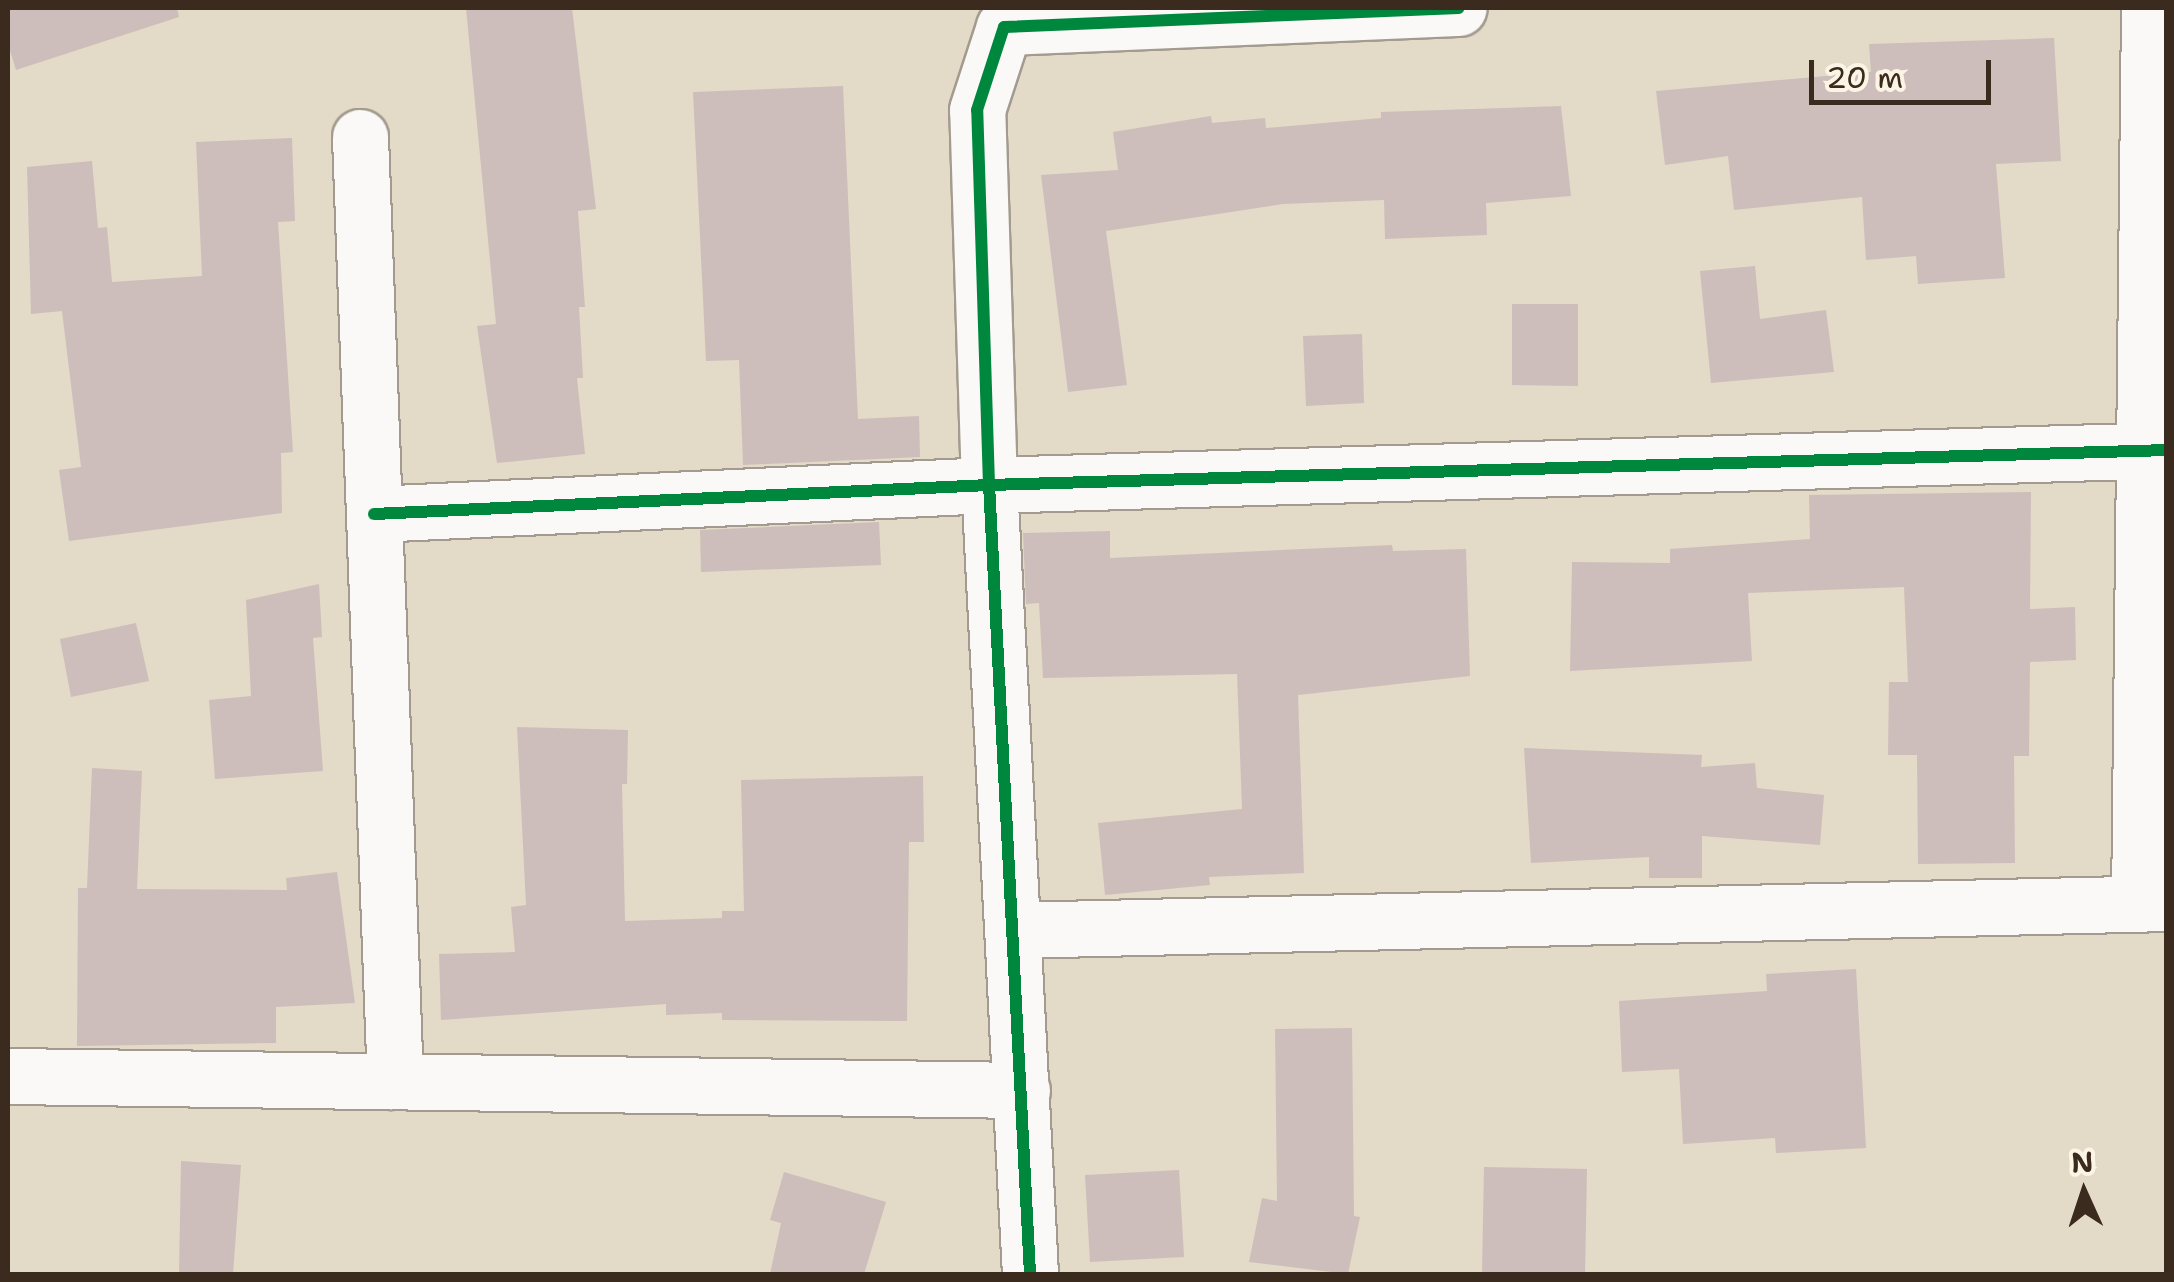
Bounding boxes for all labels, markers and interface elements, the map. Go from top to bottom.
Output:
scale bar [1814,40,1996,102]
text: 20 m [1826,57,1903,98]
north arrow [2034,1142,2134,1242]
text: N [2070,1142,2095,1182]

